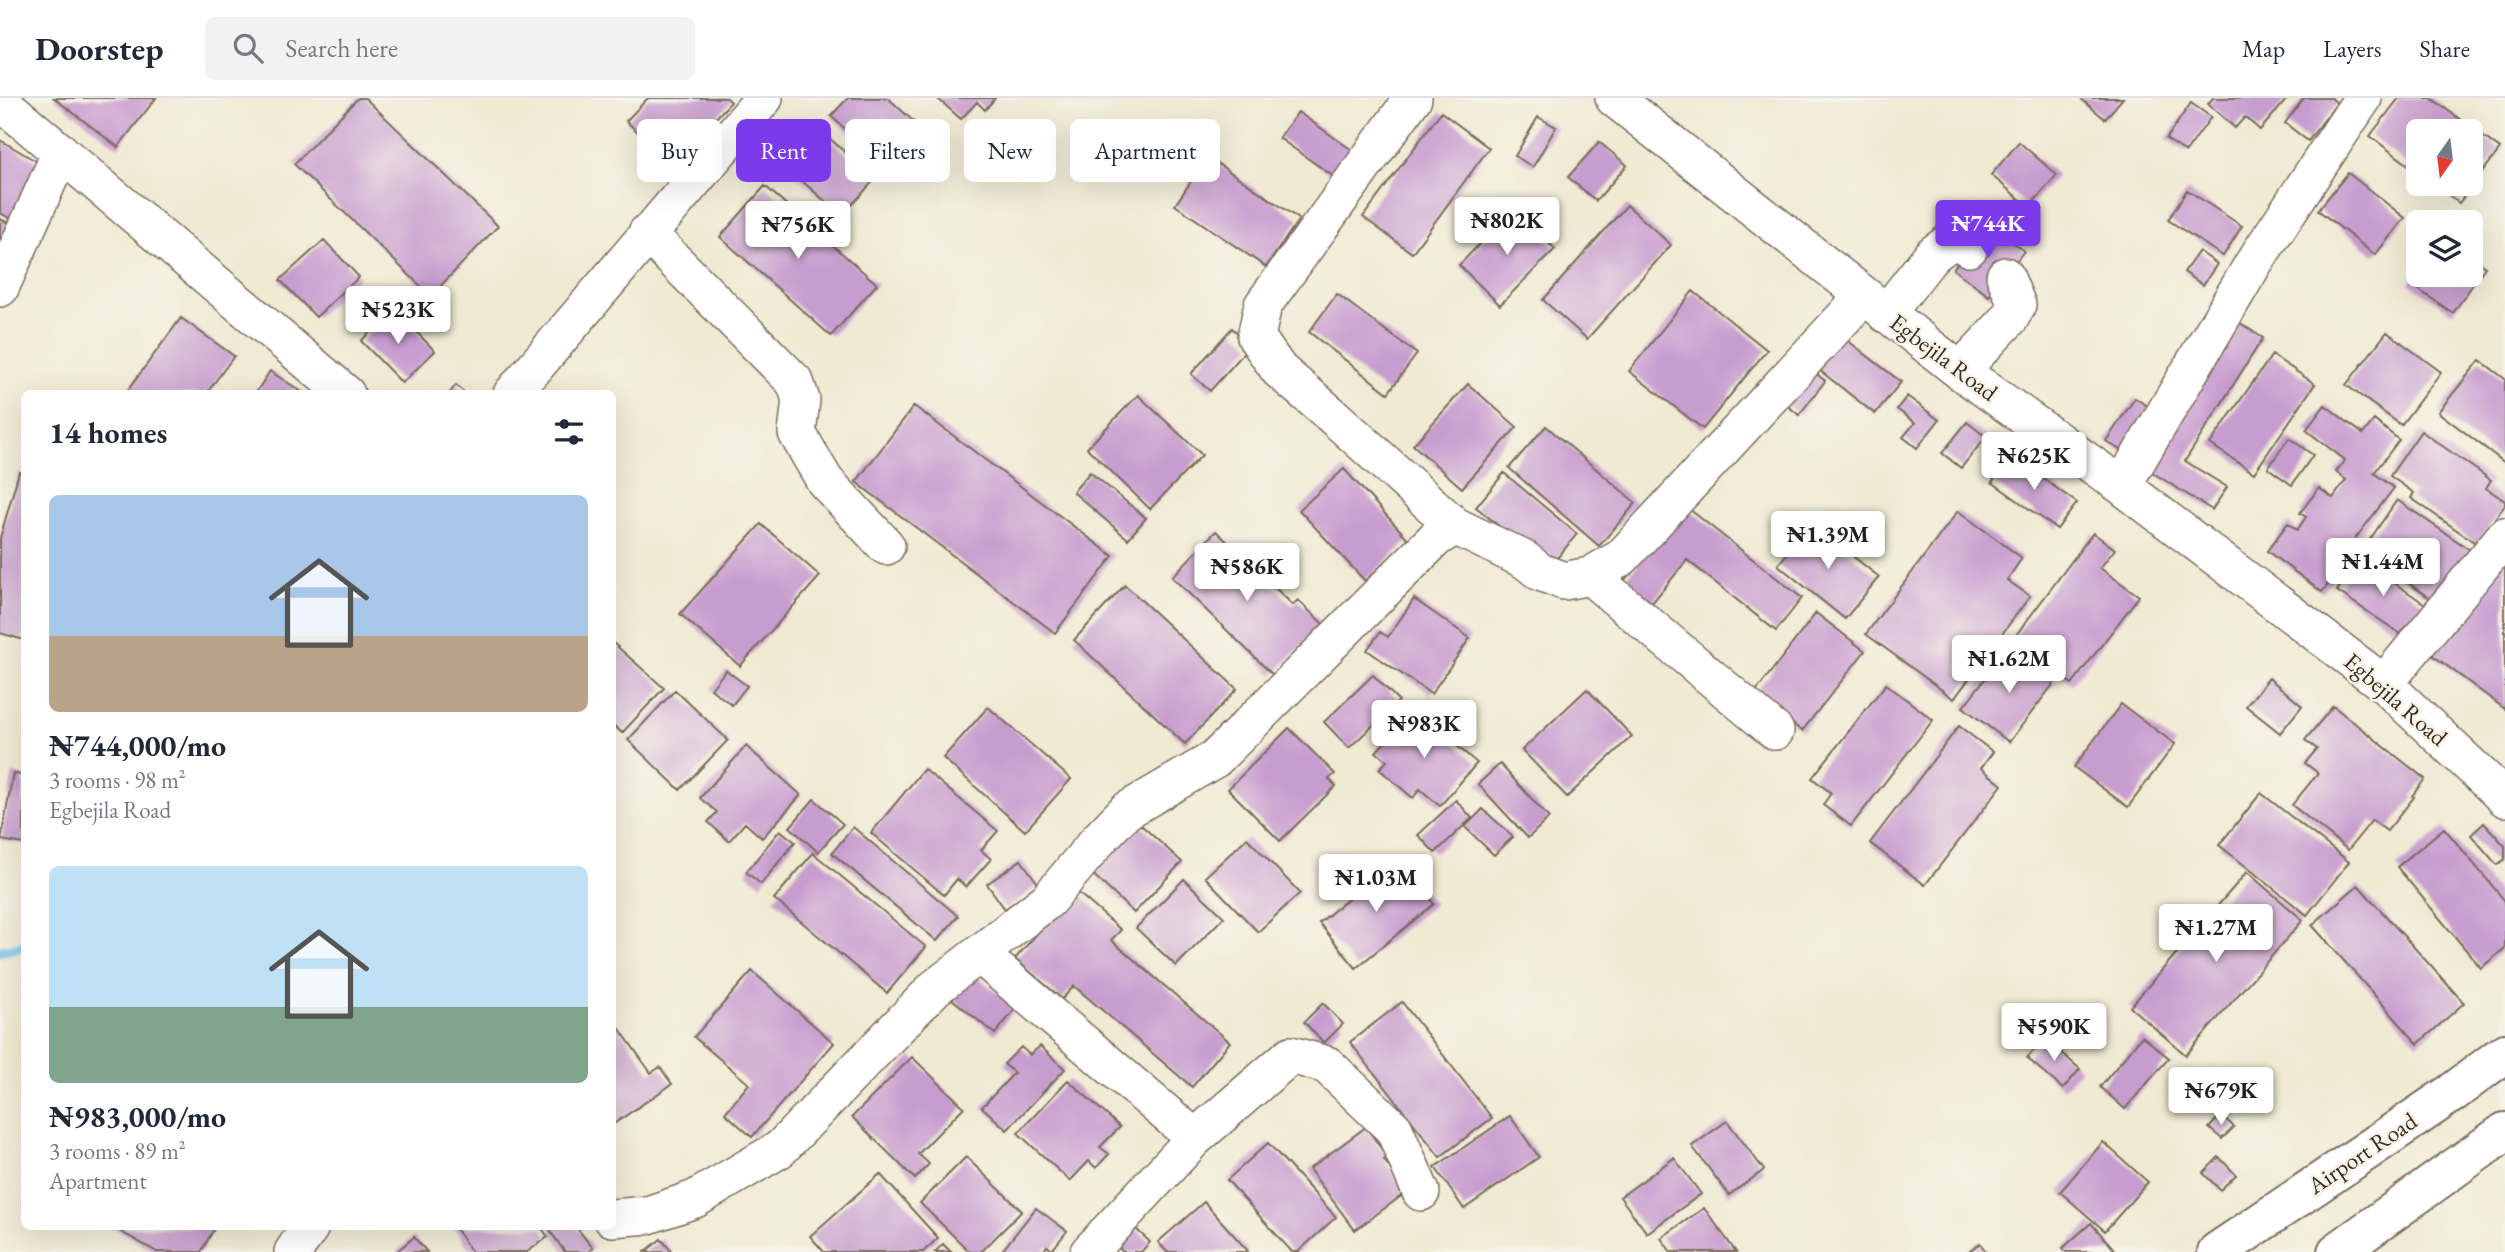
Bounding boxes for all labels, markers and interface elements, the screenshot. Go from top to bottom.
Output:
search box [205,17,695,80]
text: Doorstep [35,27,163,70]
icon: search [229,29,267,67]
text: Search here [285,31,398,65]
text: Map [2242,33,2285,64]
text: Layers [2323,33,2382,64]
text: Share [2420,33,2470,64]
chip: Buy [637,119,722,182]
chip: Rent [736,119,831,182]
chip: Filters [845,119,950,182]
chip: New [964,119,1056,182]
chip: Apartment [1070,119,1220,182]
north arrow [2406,119,2483,196]
map controls [2406,119,2483,287]
pin: ₦802K [1458,198,1556,257]
pin: ₦744K [1939,200,2037,260]
pin: ₦756K [749,202,847,261]
text: ₦802K [1470,205,1544,235]
text: ₦744K [1951,208,2025,238]
text: ₦756K [761,209,835,239]
button: layers [2406,210,2483,287]
pin: ₦523K [349,286,447,346]
text: ₦523K [361,294,435,324]
street label: Egbejila Road [1884,306,2005,408]
text: 14 homes [49,413,167,452]
icon: filters [550,413,588,451]
pin: ₦625K [1985,432,2083,492]
text: ₦625K [1997,440,2071,470]
pin: ₦1.39M [1771,512,1885,571]
text: ₦1.39M [1787,519,1869,549]
pin: ₦1.44M [2326,538,2440,598]
icon: home [256,540,382,666]
pin: ₦586K [1198,544,1296,603]
text: ₦1.44M [2342,546,2424,576]
text: ₦586K [1210,551,1284,581]
pin: ₦1.62M [1952,636,2066,695]
text: ₦1.62M [1968,643,2050,673]
street label: Egbejila Road [2338,646,2455,753]
pin: ₦983K [1375,700,1473,760]
text: ₦983K [1387,708,1461,738]
text: ₦744,000/mo [49,726,226,765]
text: 3 rooms · 98 m² [49,765,186,795]
text: Egbejila Road [49,795,171,825]
pin: ₦1.03M [1319,854,1433,914]
text: ₦1.03M [1335,862,1417,892]
pin: ₦1.27M [2159,904,2273,964]
icon: home [256,911,382,1037]
text: ₦1.27M [2175,912,2257,942]
pin: ₦590K [2005,1004,2103,1063]
text: ₦590K [2017,1011,2091,1041]
pin: ₦679K [2172,1068,2270,1127]
text: ₦679K [2184,1075,2258,1105]
text: ₦983,000/mo [49,1097,226,1136]
street label: Airport Road [2301,1105,2423,1201]
text: 3 rooms · 89 m² [49,1136,186,1166]
text: Apartment [49,1166,147,1196]

